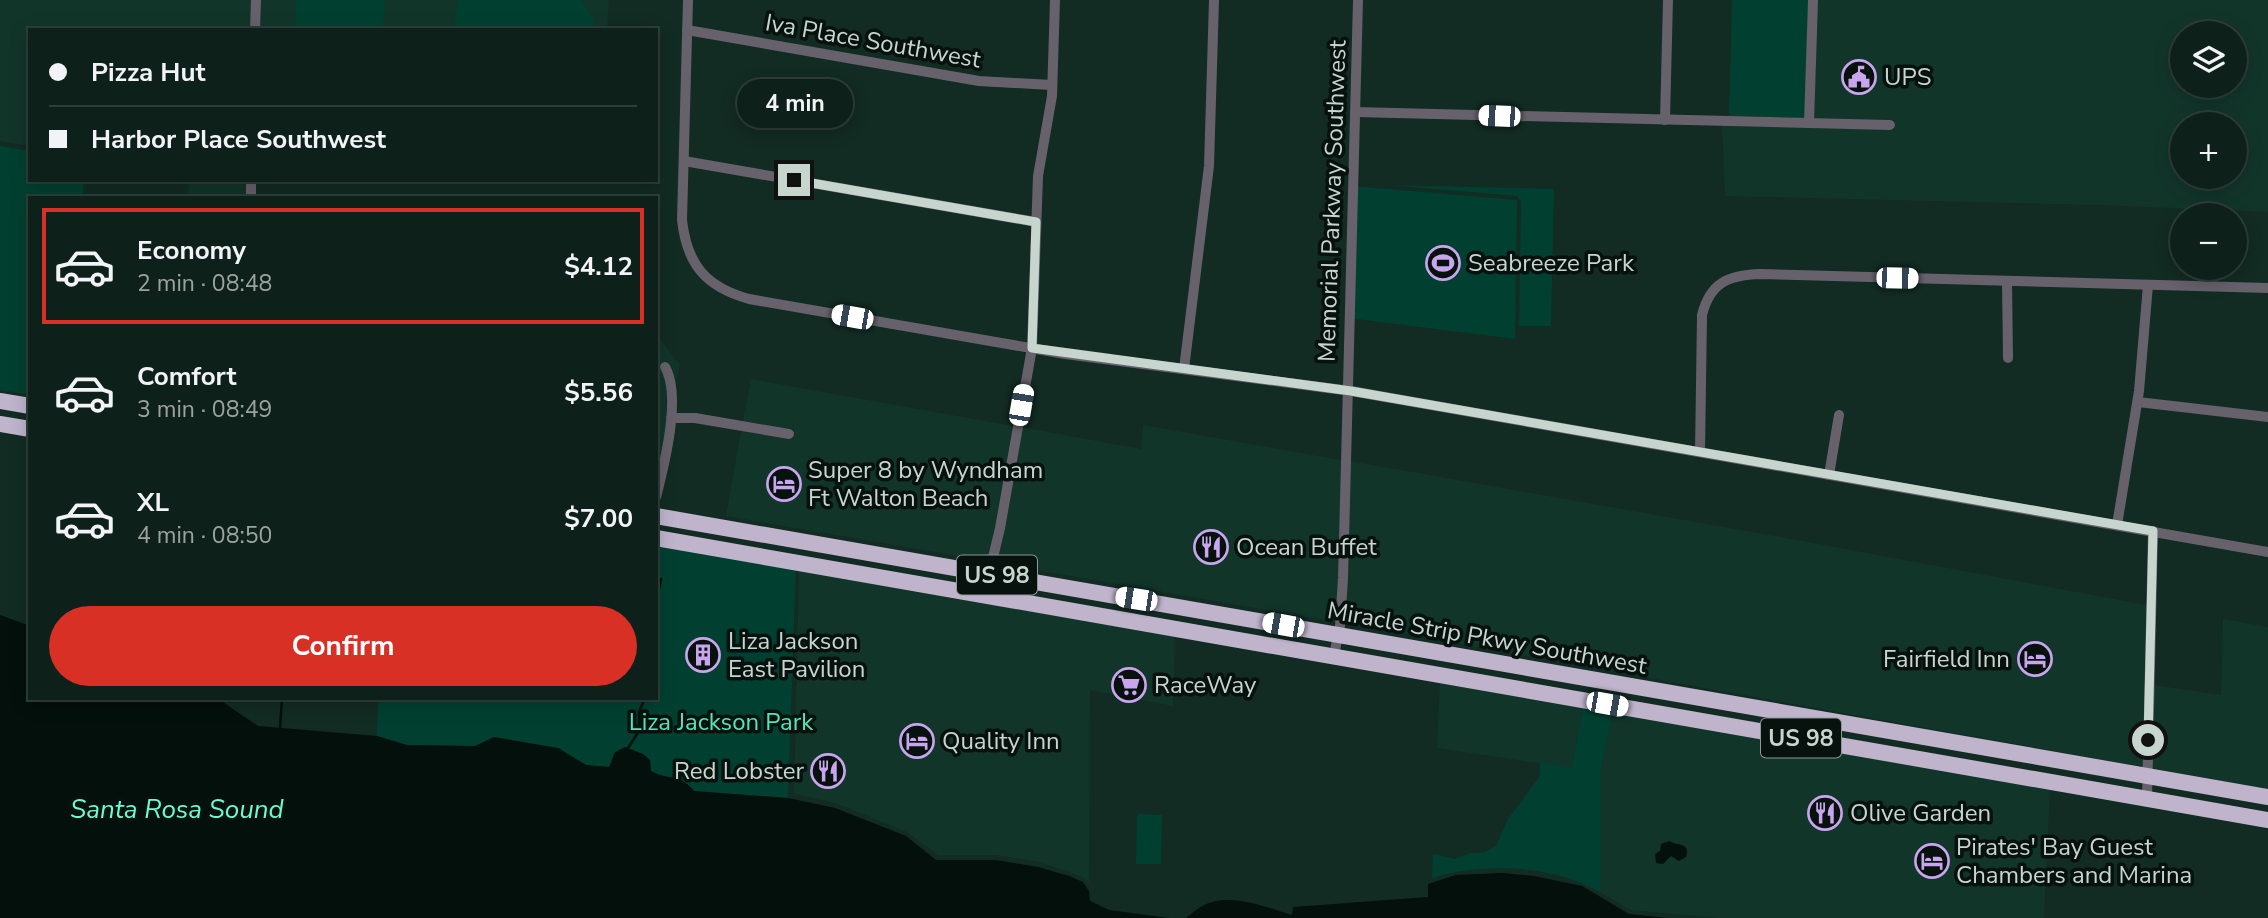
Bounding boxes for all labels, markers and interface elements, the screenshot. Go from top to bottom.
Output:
street label: Iva Place Southwest [763,6,984,76]
map controls [2170,21,2247,280]
button: layers [2170,21,2247,98]
street label: Memorial Parkway Southwest [1310,39,1354,362]
text: Pizza Hut [91,55,205,90]
public building icon: UPS [1840,58,1878,96]
place label: UPS [1884,61,1931,93]
callout: 4 min [736,78,852,128]
text: 4 min [765,88,825,119]
car [1478,105,1521,127]
button: + [2170,112,2247,189]
text: Harbor Place Southwest [91,122,386,157]
route end [778,164,810,196]
button: − [2170,203,2247,280]
text: Economy [137,233,246,268]
icon: car [53,235,116,298]
sports icon: Seabreeze Park [1424,244,1462,282]
place label: Seabreeze Park [1468,247,1635,279]
text: $4.12 [564,249,633,284]
car [1876,267,1919,289]
text: 2 min · 08:48 [137,268,272,299]
car [830,303,875,331]
text: Comfort [137,359,237,394]
icon: car [53,361,116,424]
text: $5.56 [564,375,633,410]
car [1008,382,1035,428]
text: 3 min · 08:49 [137,394,272,425]
place label: Super 8 by Wyndham Ft Walton Beach [808,454,1043,514]
hotel icon: Super 8 by Wyndham Ft Walton Beach [765,465,803,503]
text: XL [137,485,169,520]
icon: car [53,487,116,550]
text: $7.00 [564,501,633,536]
text: 4 min · 08:50 [137,520,272,551]
restaurant icon: Ocean Buffet [1192,528,1230,566]
place label: Ocean Buffet [1236,531,1377,563]
road number: US 98 [957,555,1037,594]
car [1114,585,1159,613]
street label: Miracle Strip Pkwy Southwest [1325,594,1650,682]
button: Confirm [49,606,637,686]
car [1261,611,1306,639]
place label: Liza Jackson East Pavilion [728,625,865,685]
building icon: Liza Jackson East Pavilion [684,636,722,674]
hotel icon: Fairfield Inn [2016,640,2054,678]
place label: Fairfield Inn [1883,643,2010,675]
supermarket icon: RaceWay [1110,666,1148,704]
place label: RaceWay [1154,669,1257,701]
car [1585,690,1630,718]
park label: Liza Jackson Park [629,706,814,738]
road number: US 98 [1761,718,1841,758]
hotel icon: Quality Inn [898,722,936,760]
route start [2132,724,2164,756]
place label: Quality Inn [942,725,1060,757]
restaurant icon: Red Lobster [809,752,847,790]
place label: Red Lobster [674,755,804,787]
water label: Santa Rosa Sound [70,792,285,827]
restaurant icon: Olive Garden [1806,794,1844,832]
place label: Olive Garden [1850,797,1991,829]
place label: Pirates' Bay Guest Chambers and Marina [1956,831,2192,891]
hotel icon: Pirates' Bay Guest Chambers and Marina [1913,842,1951,880]

